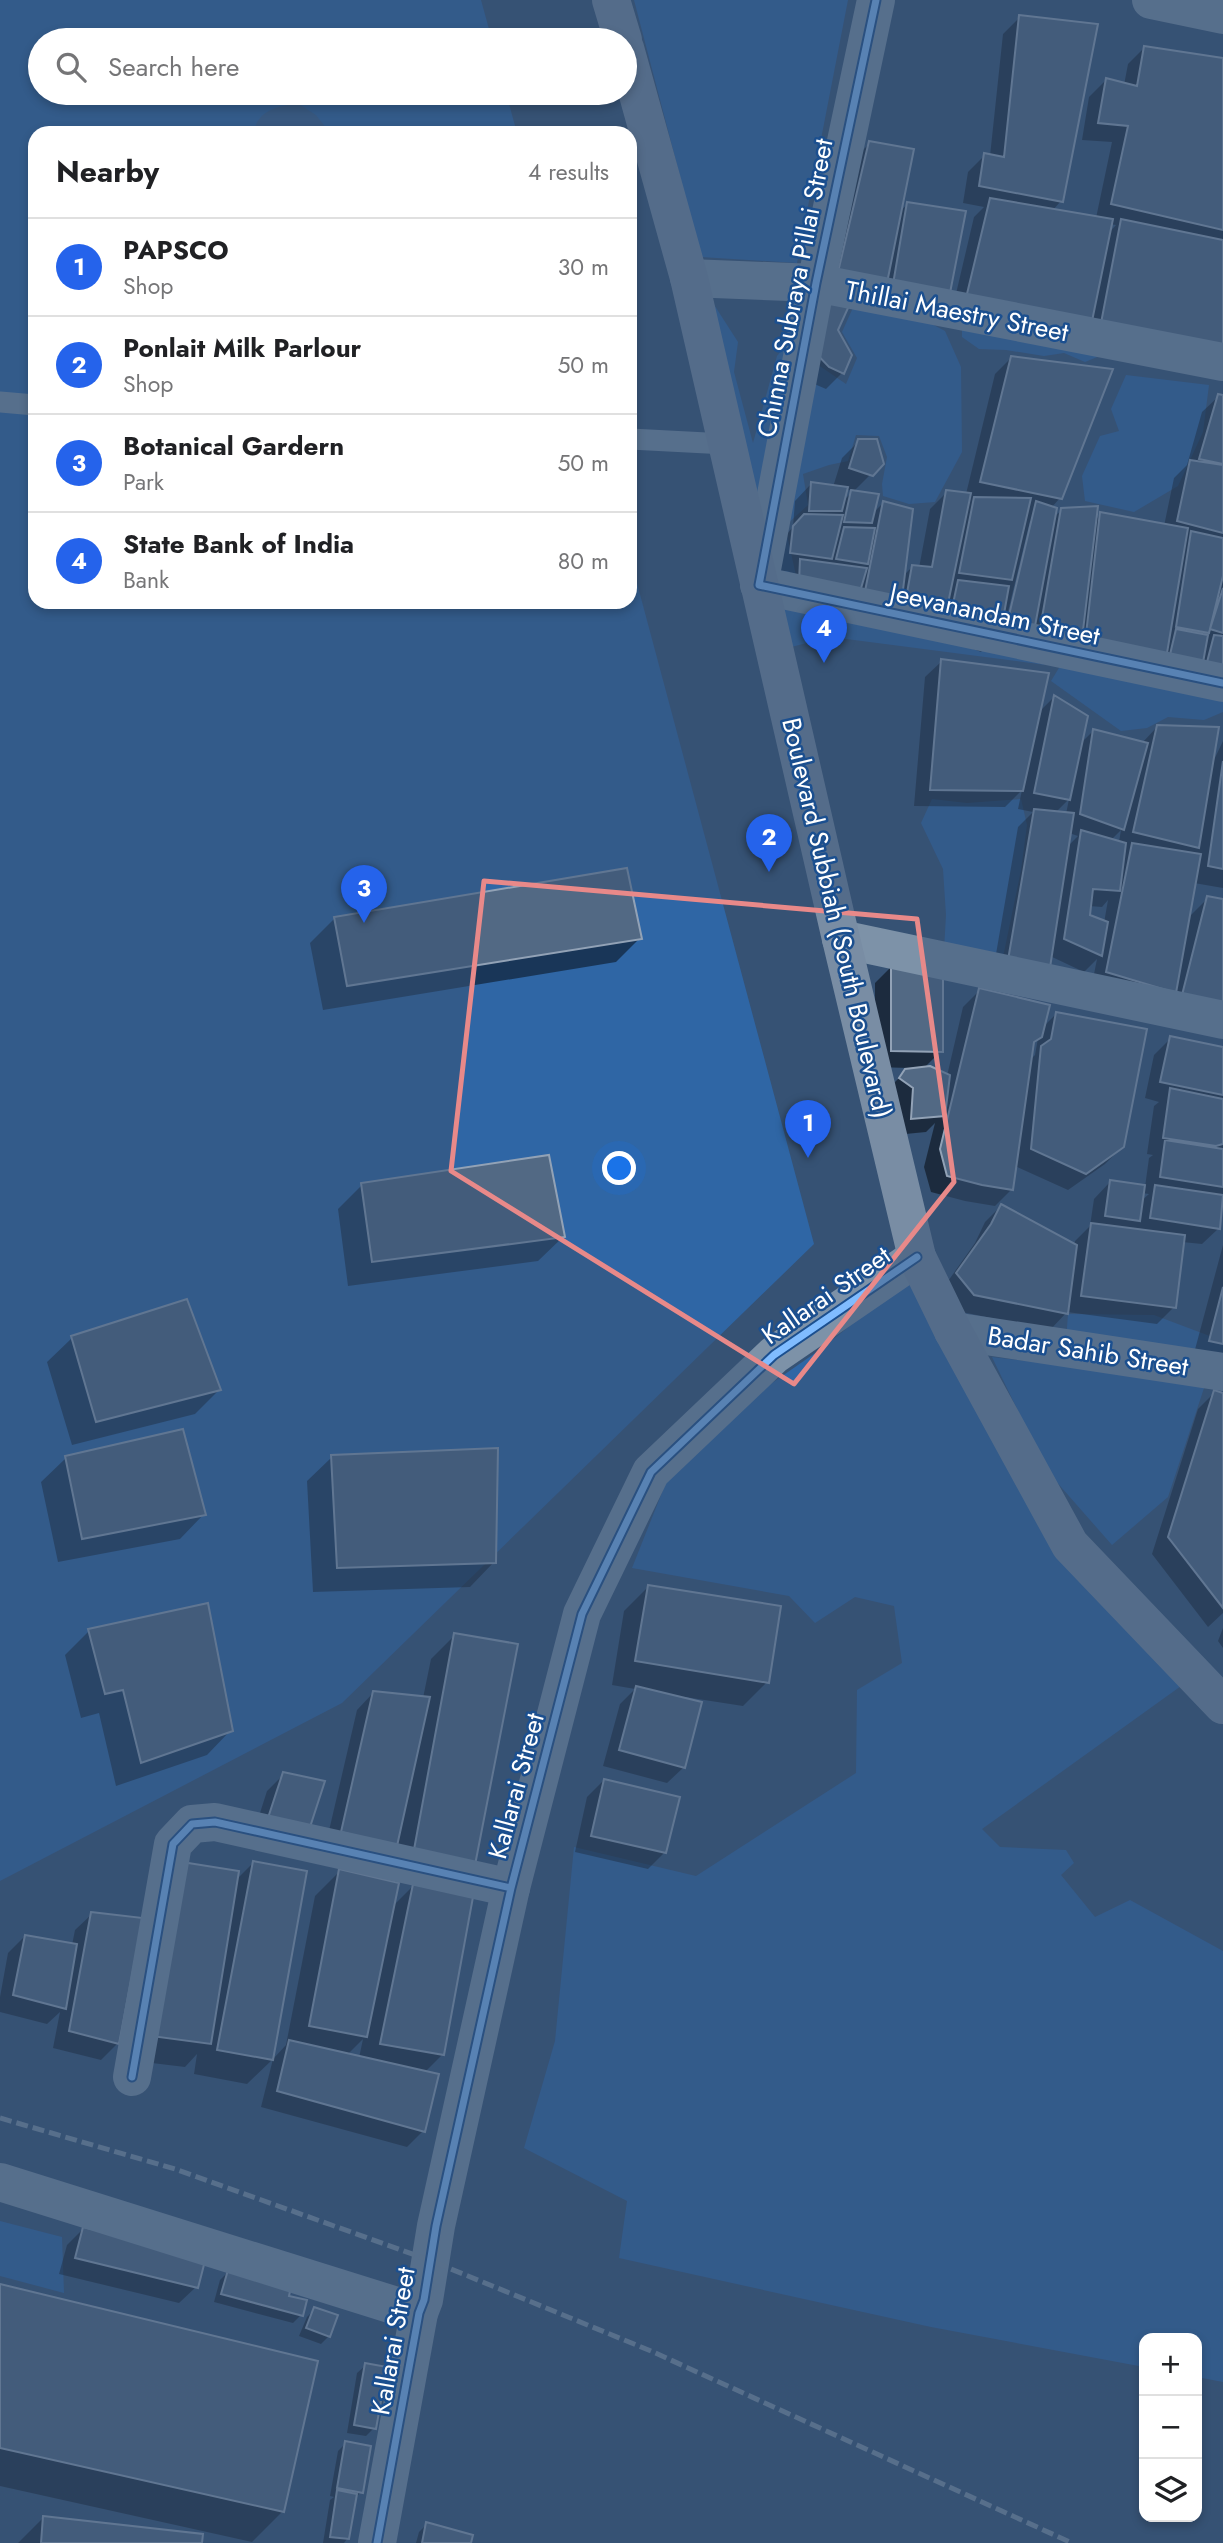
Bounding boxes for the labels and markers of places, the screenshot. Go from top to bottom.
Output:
pin: 4 [801,605,847,663]
pin: 2 [746,814,792,872]
pin: 3 [341,865,387,923]
pin: 1 [785,1100,831,1158]

